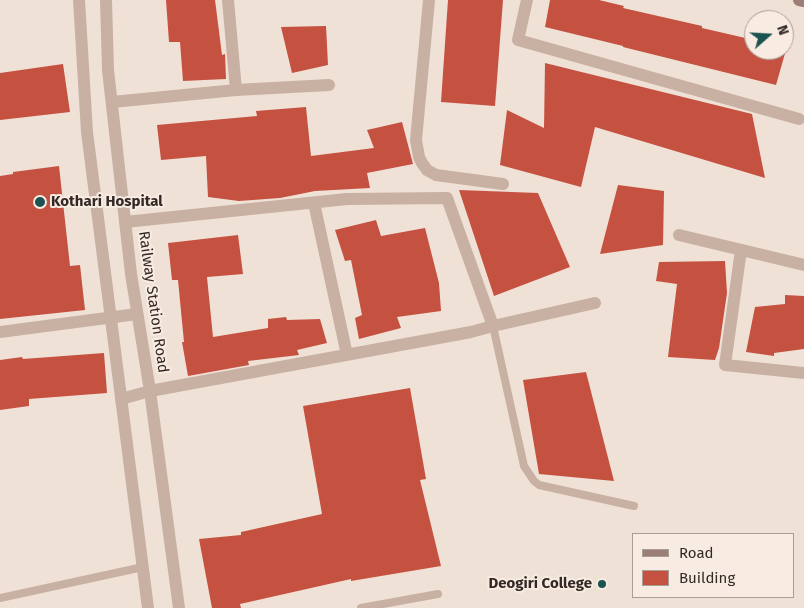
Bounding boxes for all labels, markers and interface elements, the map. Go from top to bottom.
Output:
north arrow [744,10,794,60]
text: N [773,23,792,37]
place label: Kothari Hospital [51,193,163,211]
marker: Kothari Hospital [33,195,47,209]
street label: Railway Station Road [134,230,172,374]
legend [632,533,794,598]
text: Road [679,544,714,562]
text: Building [679,569,735,587]
place label: Deogiri College [488,575,592,593]
marker: Deogiri College [596,578,608,590]

